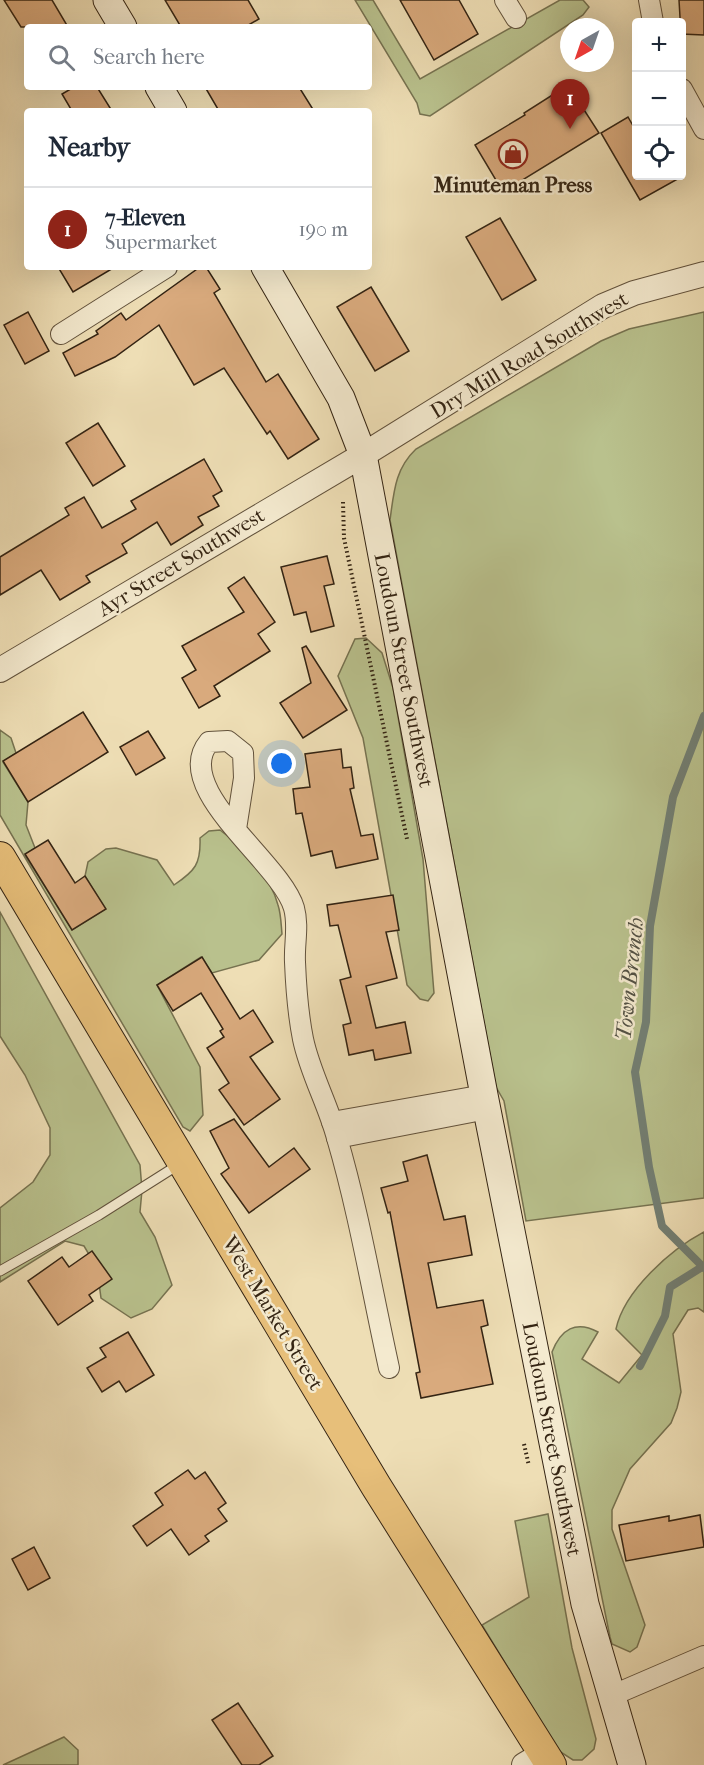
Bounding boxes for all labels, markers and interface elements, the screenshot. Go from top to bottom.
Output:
north arrow [560,18,614,72]
map controls [632,18,686,180]
button: + [632,18,686,72]
search box [24,24,372,90]
icon: search [45,41,78,74]
text: Search here [93,44,205,70]
button: − [632,72,686,126]
pin: 1 [550,80,590,129]
button: locate [632,126,686,180]
text: Nearby [48,132,130,163]
shop icon: Minuteman Press [497,138,529,170]
place label: Minuteman Press [433,173,592,197]
text: 7-Eleven [105,205,186,231]
text: 1 [64,218,71,241]
text: 190 m [298,218,348,241]
text: Supermarket [105,231,217,254]
street label: Dry Mill Road Southwest [426,286,633,424]
street label: Ayr Street Southwest [92,502,269,622]
street label: Loudoun Street Southwest [369,551,439,790]
your location [267,749,296,778]
water label: Town Branch [611,916,649,1042]
street label: West Market Street [217,1231,329,1395]
street label: Loudoun Street Southwest [517,1320,587,1559]

